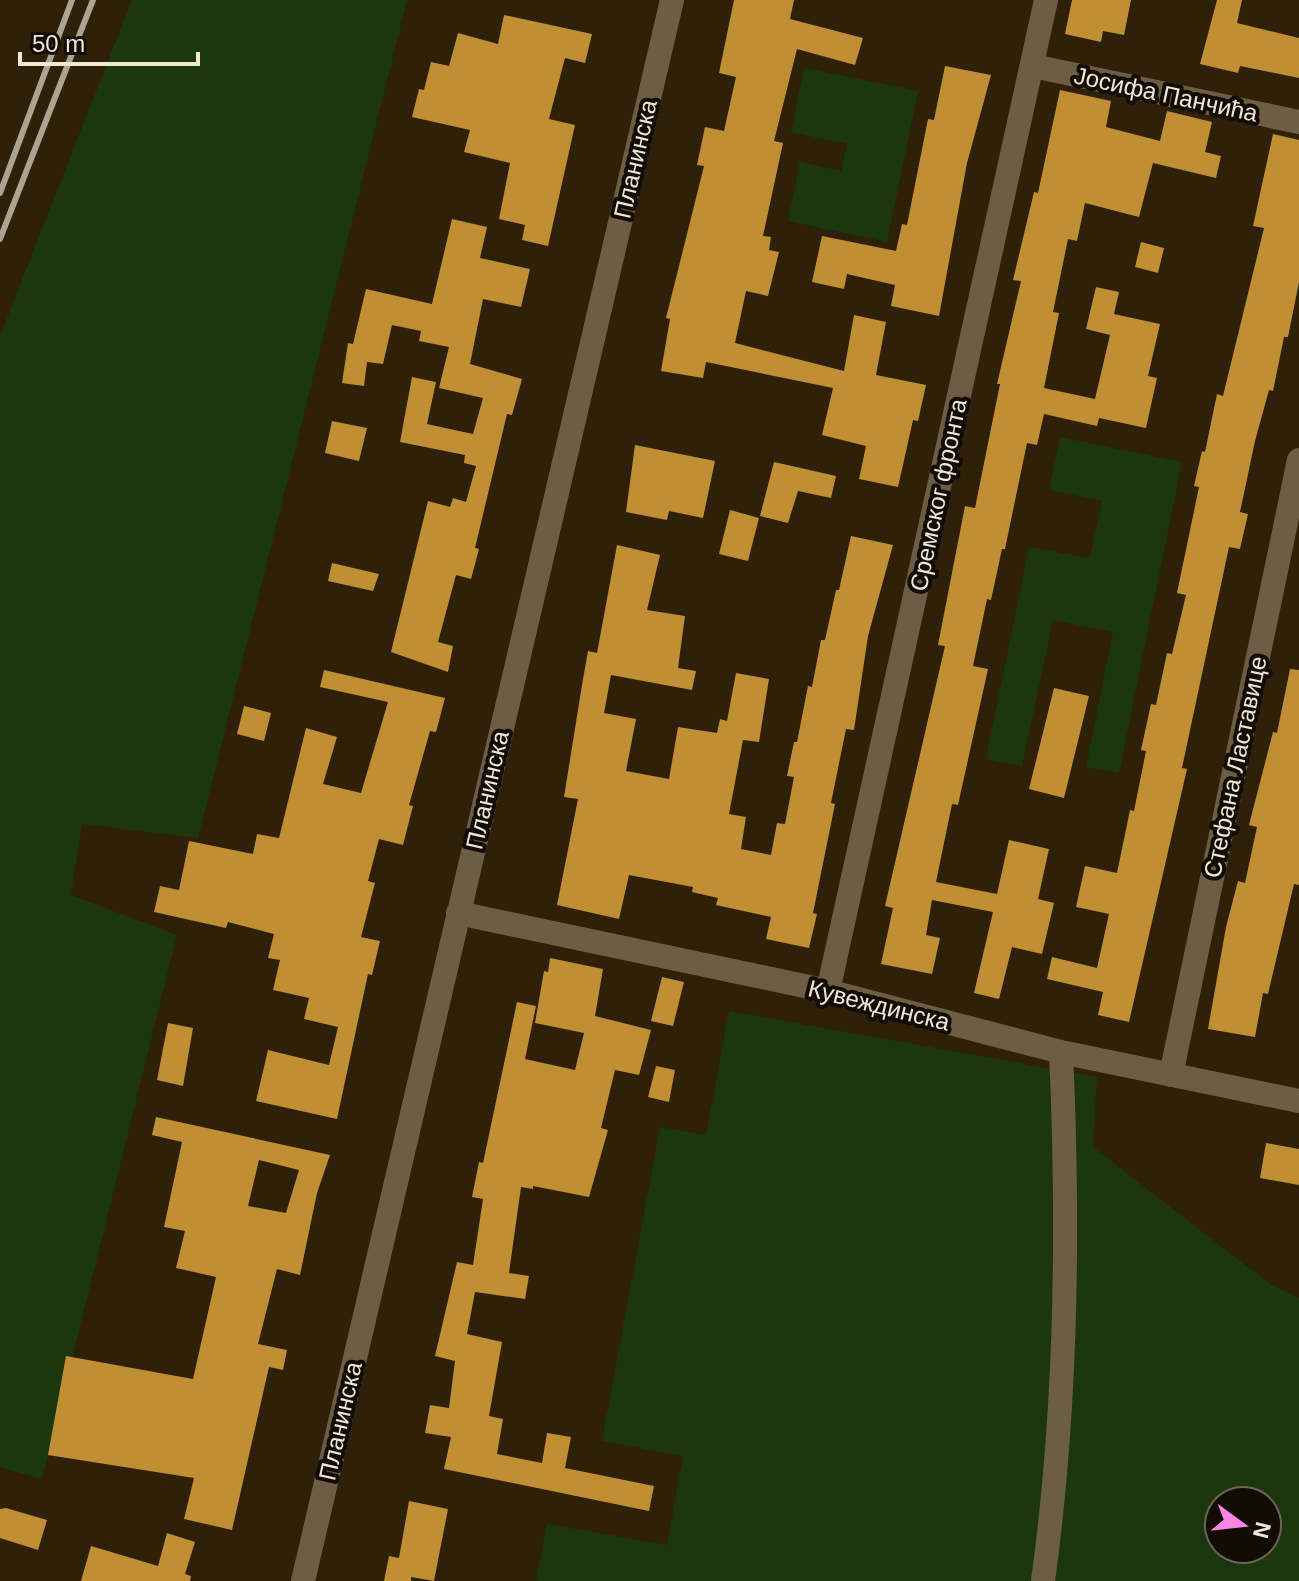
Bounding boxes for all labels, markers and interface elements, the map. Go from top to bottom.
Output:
scale bar [20,16,198,66]
text: 50 m [32,30,85,57]
street label: Јосифа Панчића [1072,61,1261,127]
street label: Планинска [608,96,662,221]
street label: Сремског фронта [904,396,972,594]
street label: Стефана Ластавице [1198,654,1272,880]
street label: Планинска [460,727,514,852]
street label: Кувеждинска [806,974,953,1036]
street label: Планинска [313,1358,367,1483]
north arrow [1203,1485,1283,1565]
text: N [1248,1519,1276,1541]

